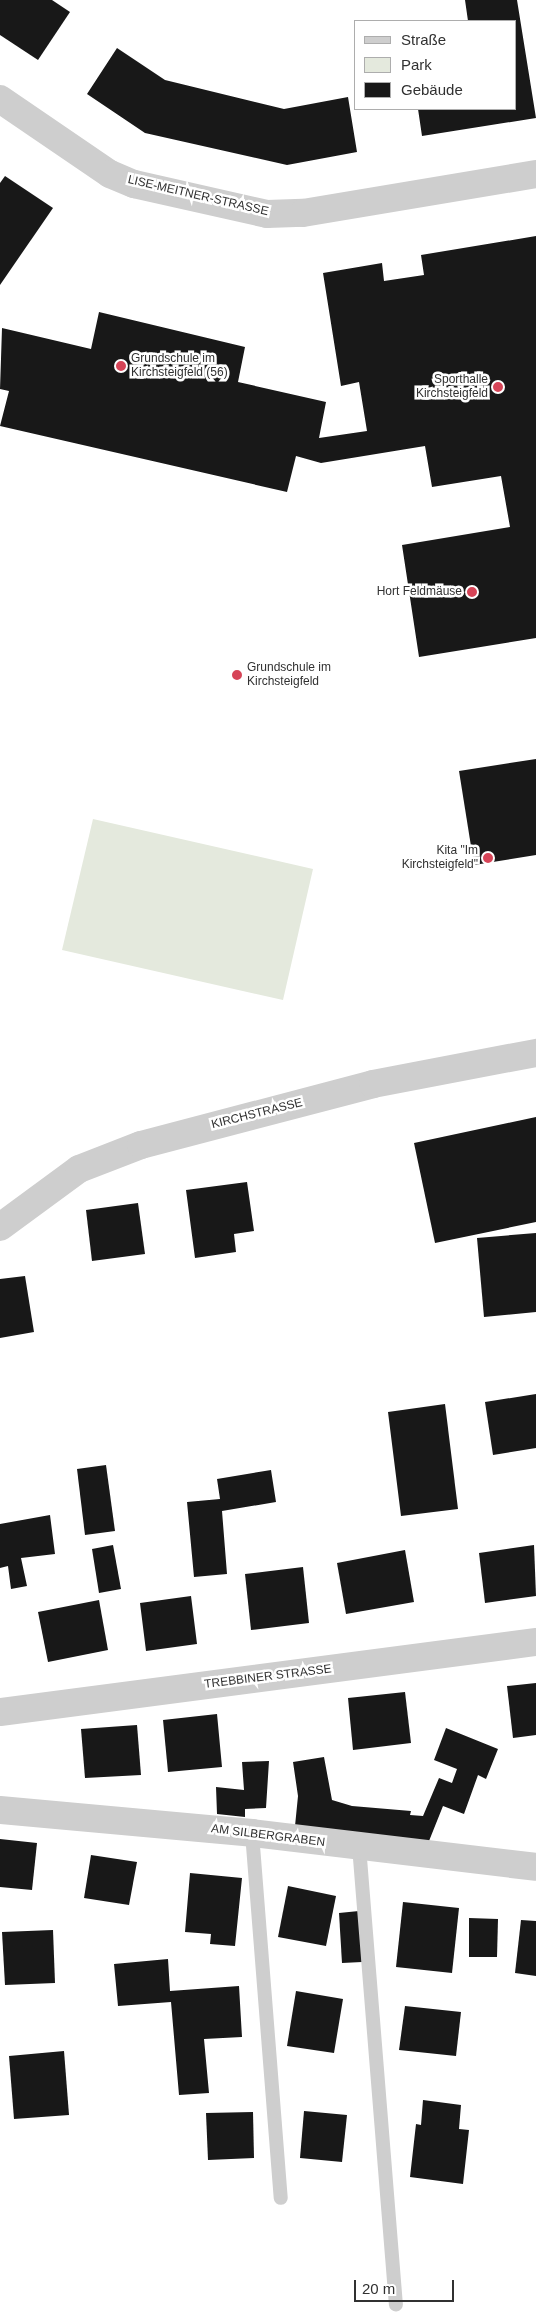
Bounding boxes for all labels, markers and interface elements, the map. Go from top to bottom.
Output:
legend [354,20,516,110]
text: Straße [401,31,446,48]
text: Park [401,56,432,73]
text: Gebäude [401,81,463,98]
street label: LISE-MEITNER-STRASSE [126,173,270,219]
place label: Grundschule im Kirchsteigfeld (56) [131,352,228,380]
marker: Grundschule im Kirchsteigfeld (56) [115,360,127,372]
place label: Sporthalle Kirchsteigfeld [416,373,488,401]
marker: Sporthalle Kirchsteigfeld [492,381,504,393]
place label: Hort Feldmäuse [377,585,462,599]
marker: Hort Feldmäuse [466,586,478,598]
place label: Grundschule im Kirchsteigfeld [247,661,331,689]
marker: Grundschule im Kirchsteigfeld [231,669,243,681]
place label: Kita "Im Kirchsteigfeld" [402,844,478,872]
marker: Kita "Im Kirchsteigfeld" [482,852,494,864]
street label: KIRCHSTRASSE [210,1096,304,1132]
street label: TREBBINER STRASSE [204,1662,332,1692]
street label: AM SILBERGRABEN [210,1822,326,1850]
scale bar [356,2270,456,2302]
text: 20 m [362,2280,395,2297]

